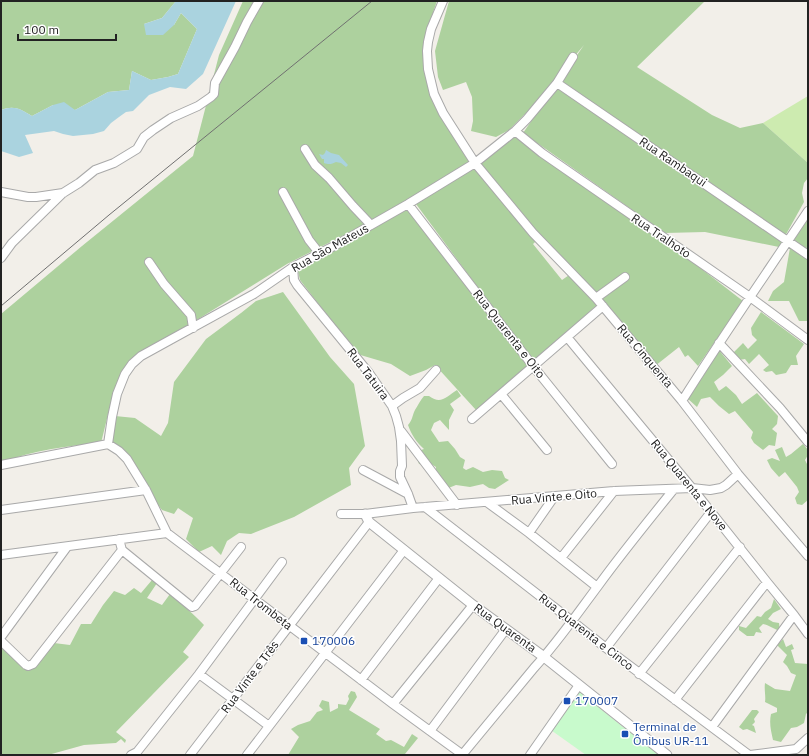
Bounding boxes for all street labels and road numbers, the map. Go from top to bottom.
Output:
street label: Rua Rambaqui [637,133,710,190]
street label: Rua Tralhoto [629,210,694,261]
street label: Rua São Mateus [288,220,371,275]
street label: Rua Quarenta e Oito [470,286,549,381]
street label: Rua Cinquenta [614,321,677,391]
street label: Rua Tatuira [344,345,393,403]
street label: Rua Quarenta e Nove [648,436,731,534]
street label: Rua Vinte e Oito [510,485,598,508]
street label: Rua Trombeta [227,574,296,633]
street label: Rua Quarenta e Cinco [536,590,637,673]
street label: Rua Quarenta [471,600,540,656]
street label: Rua Vinte e Três [217,637,282,716]

